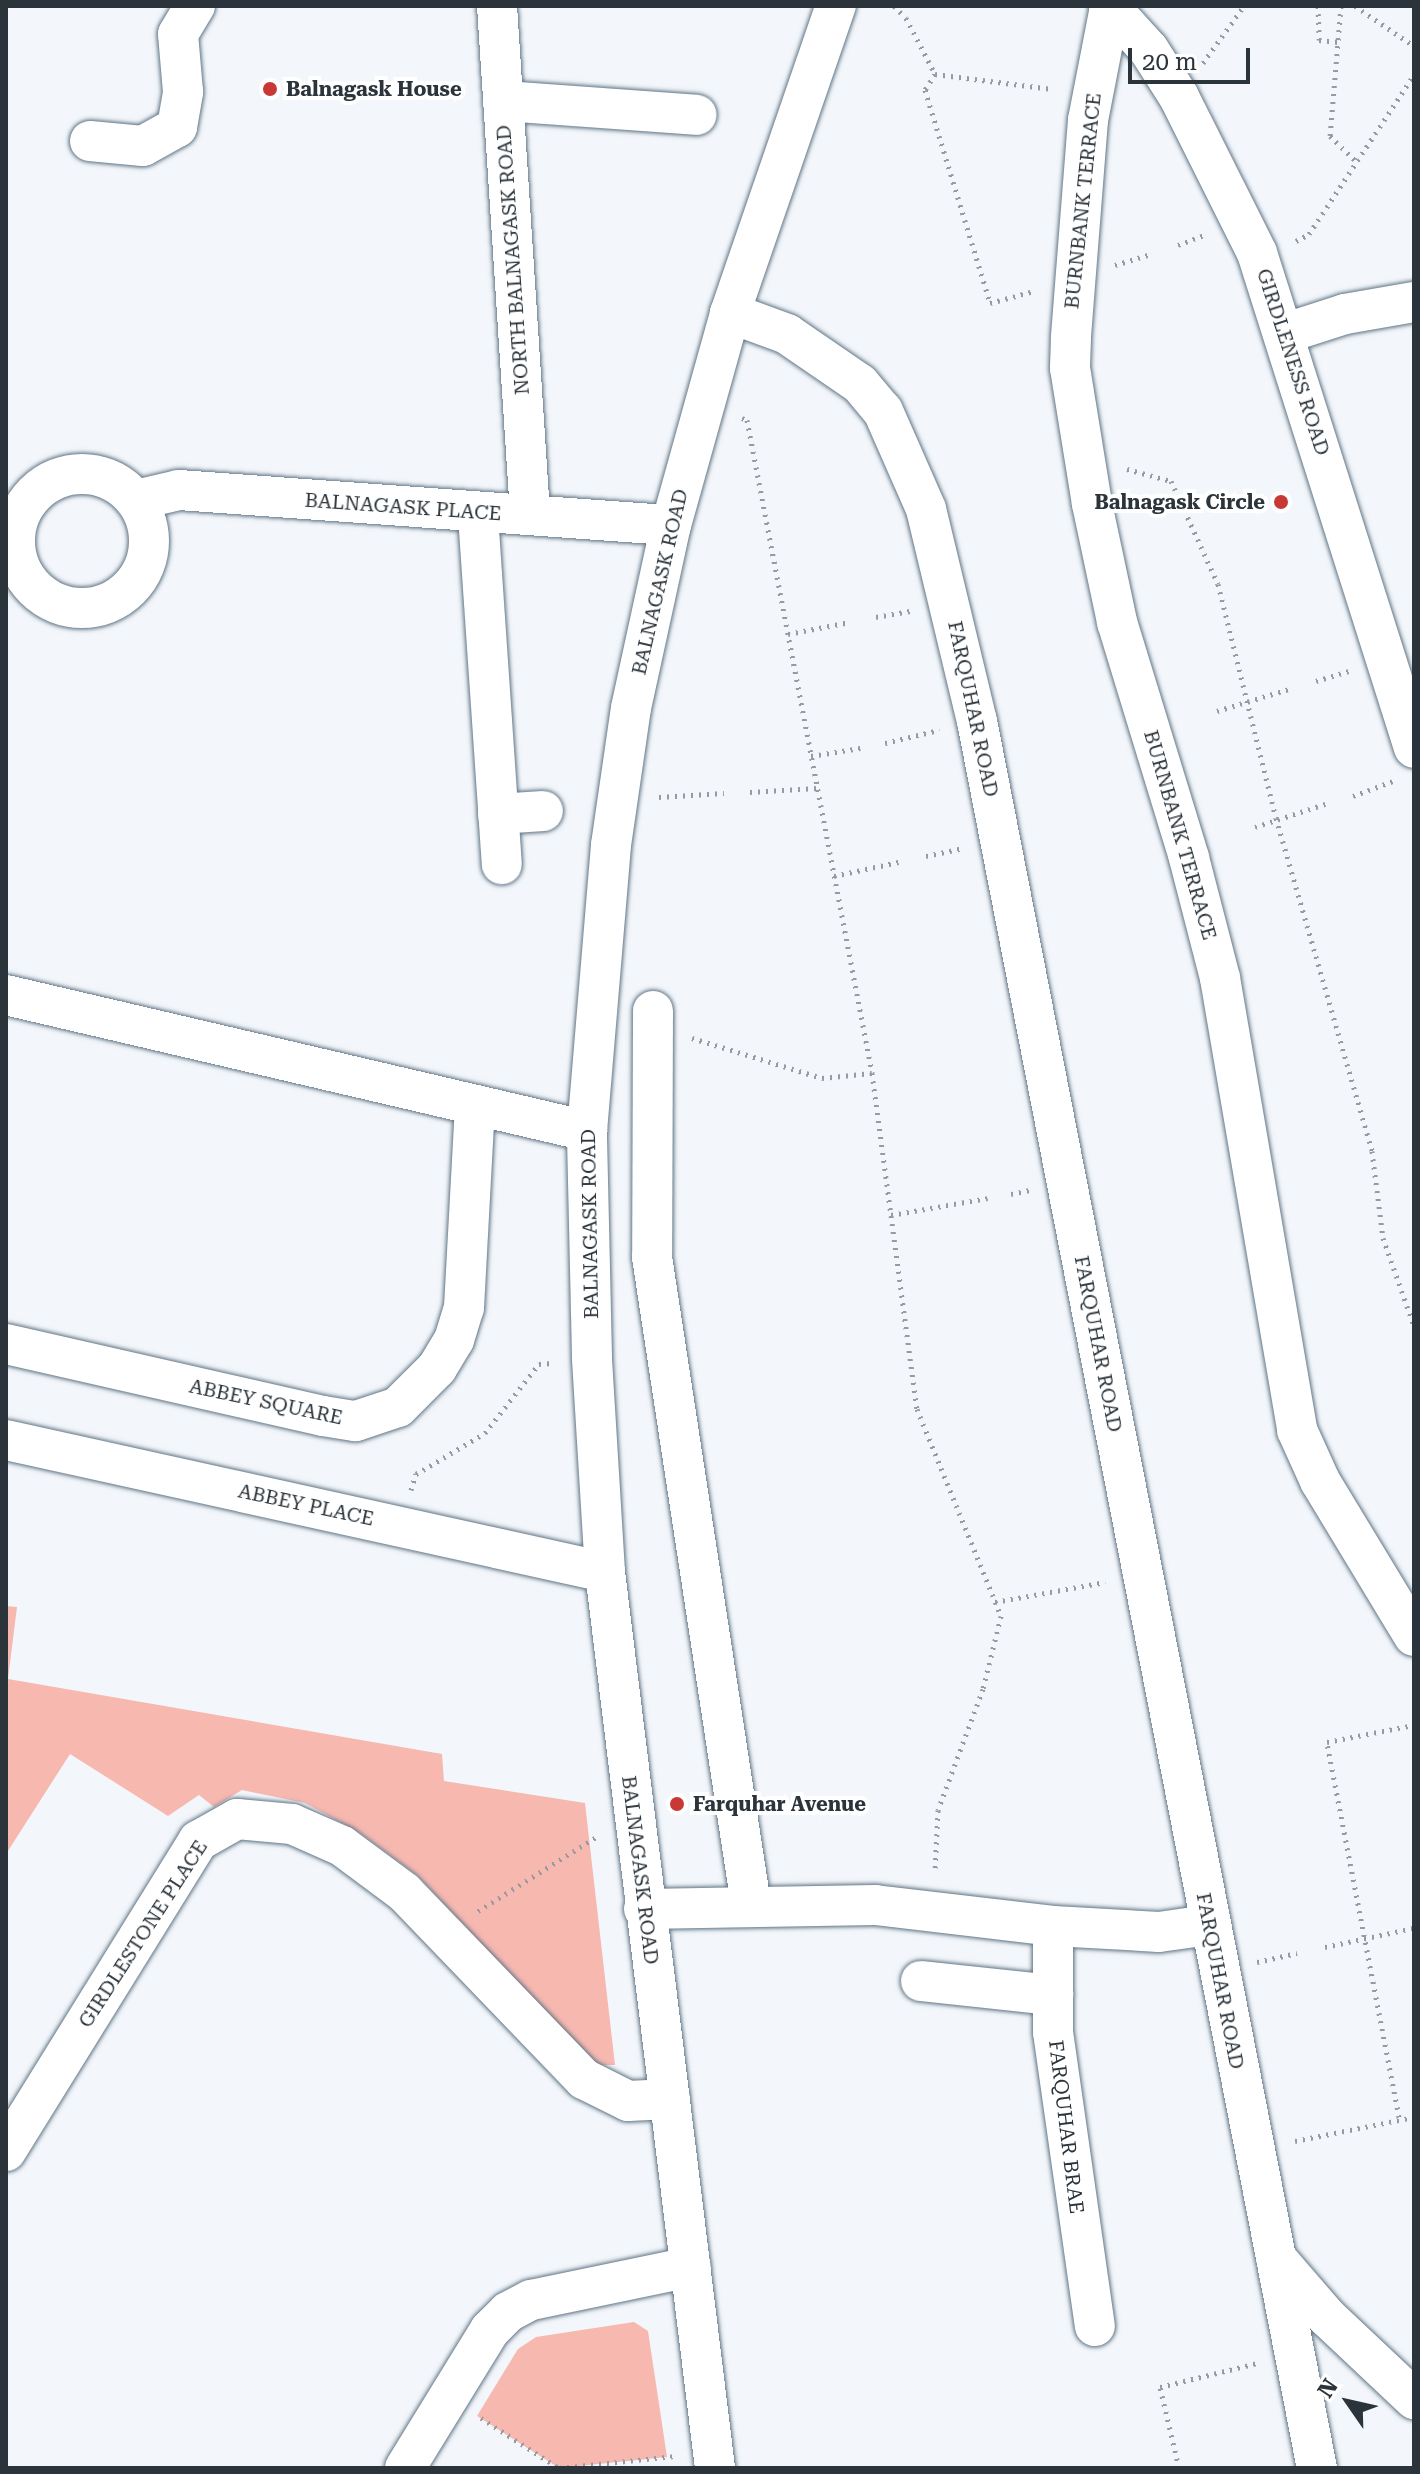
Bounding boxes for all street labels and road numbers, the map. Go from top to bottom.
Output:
street label: BURNBANK TERRACE [1060,92,1106,310]
street label: NORTH BALNAGASK ROAD [492,124,534,396]
street label: GIRDLENESS ROAD [1251,266,1335,458]
street label: BALNAGASK ROAD [627,487,693,677]
street label: BALNAGASK PLACE [304,488,502,526]
street label: FARQUHAR ROAD [943,619,1003,799]
street label: BURNBANK TERRACE [1139,727,1221,943]
street label: BALNAGASK ROAD [576,1129,604,1319]
street label: FARQUHAR ROAD [1069,1254,1127,1434]
street label: ABBEY SQUARE [187,1374,345,1430]
street label: ABBEY PLACE [236,1479,376,1531]
street label: BALNAGASK ROAD [617,1774,663,1966]
street label: GIRDLESTONE PLACE [73,1836,213,2032]
street label: FARQUHAR ROAD [1191,1891,1249,2071]
street label: FARQUHAR BRAE [1043,2039,1089,2215]

